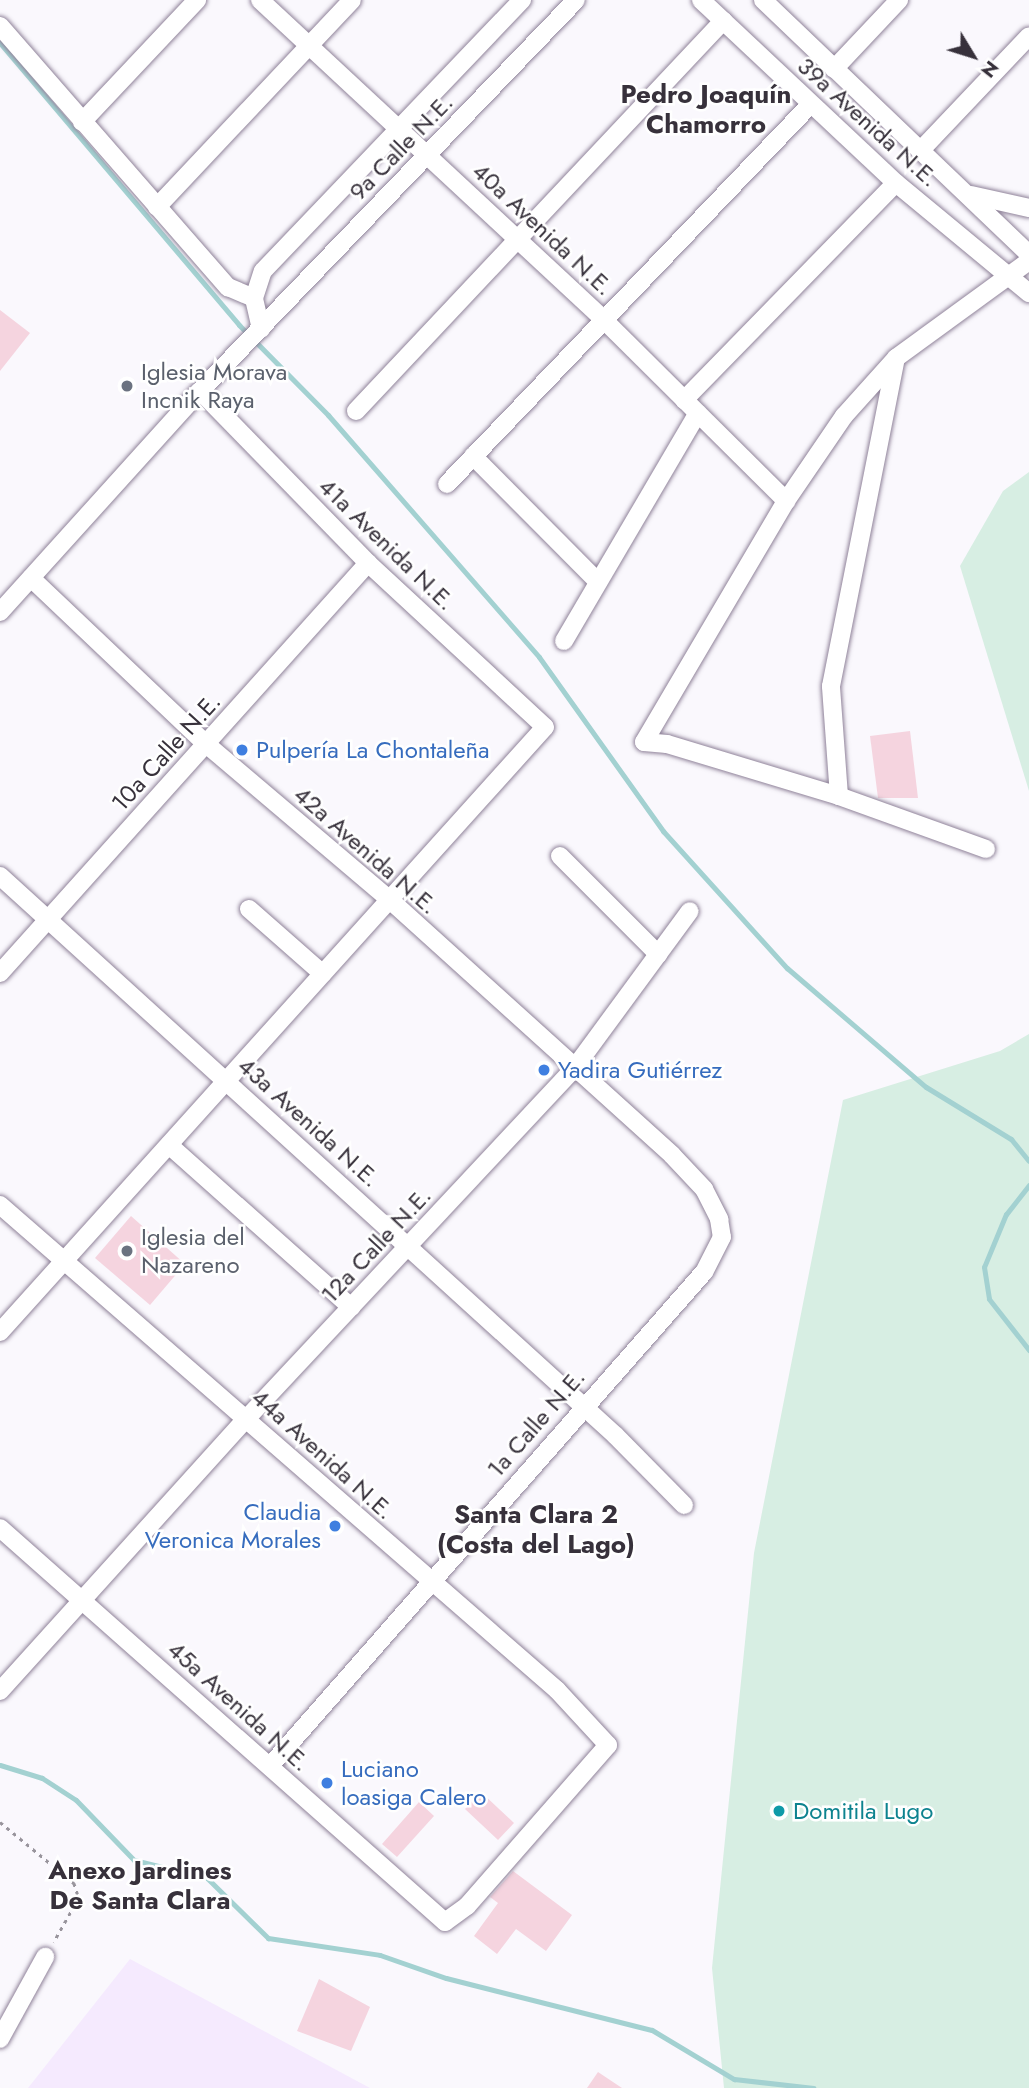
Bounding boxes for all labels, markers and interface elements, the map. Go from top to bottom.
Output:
north arrow [938,21,1008,91]
street label: 39a Avenida N.E. [792,51,944,193]
text: N [975,55,1005,83]
district label: Pedro Joaquín Chamorro [621,79,791,140]
street label: 9a Calle N.E. [343,88,459,206]
street label: 40a Avenida N.E. [467,156,619,302]
place label: Iglesia Morava Incnik Raya [141,358,287,414]
marker: Iglesia Morava Incnik Raya [119,378,135,394]
street label: 41a Avenida N.E. [313,472,461,616]
street label: 10a Calle N.E. [106,687,226,817]
place label: Pulpería La Chontaleña [256,736,490,764]
marker: Pulpería La Chontaleña [234,742,250,758]
street label: 42a Avenida N.E. [288,780,444,920]
street label: 43a Avenida N.E. [232,1051,386,1193]
place label: Yadira Gutiérrez [558,1056,722,1084]
marker: Yadira Gutiérrez [536,1062,552,1078]
street label: 12a Calle N.E. [315,1181,437,1309]
place label: Iglesia del Nazareno [141,1223,245,1279]
marker: Iglesia del Nazareno [119,1243,135,1259]
street label: 1a Calle N.E. [481,1363,591,1483]
street label: 44a Avenida N.E. [246,1383,400,1525]
place label: Claudia Veronica Morales [145,1498,321,1554]
district label: Santa Clara 2 (Costa del Lago) [437,1499,635,1560]
marker: Claudia Veronica Morales [327,1518,343,1534]
street label: 45a Avenida N.E. [162,1635,316,1777]
place label: Luciano loasiga Calero [341,1755,486,1811]
marker: Luciano loasiga Calero [319,1775,335,1791]
place label: Domitila Lugo [793,1797,933,1825]
marker: Domitila Lugo [771,1803,787,1819]
district label: Anexo Jardines De Santa Clara [48,1855,232,1916]

